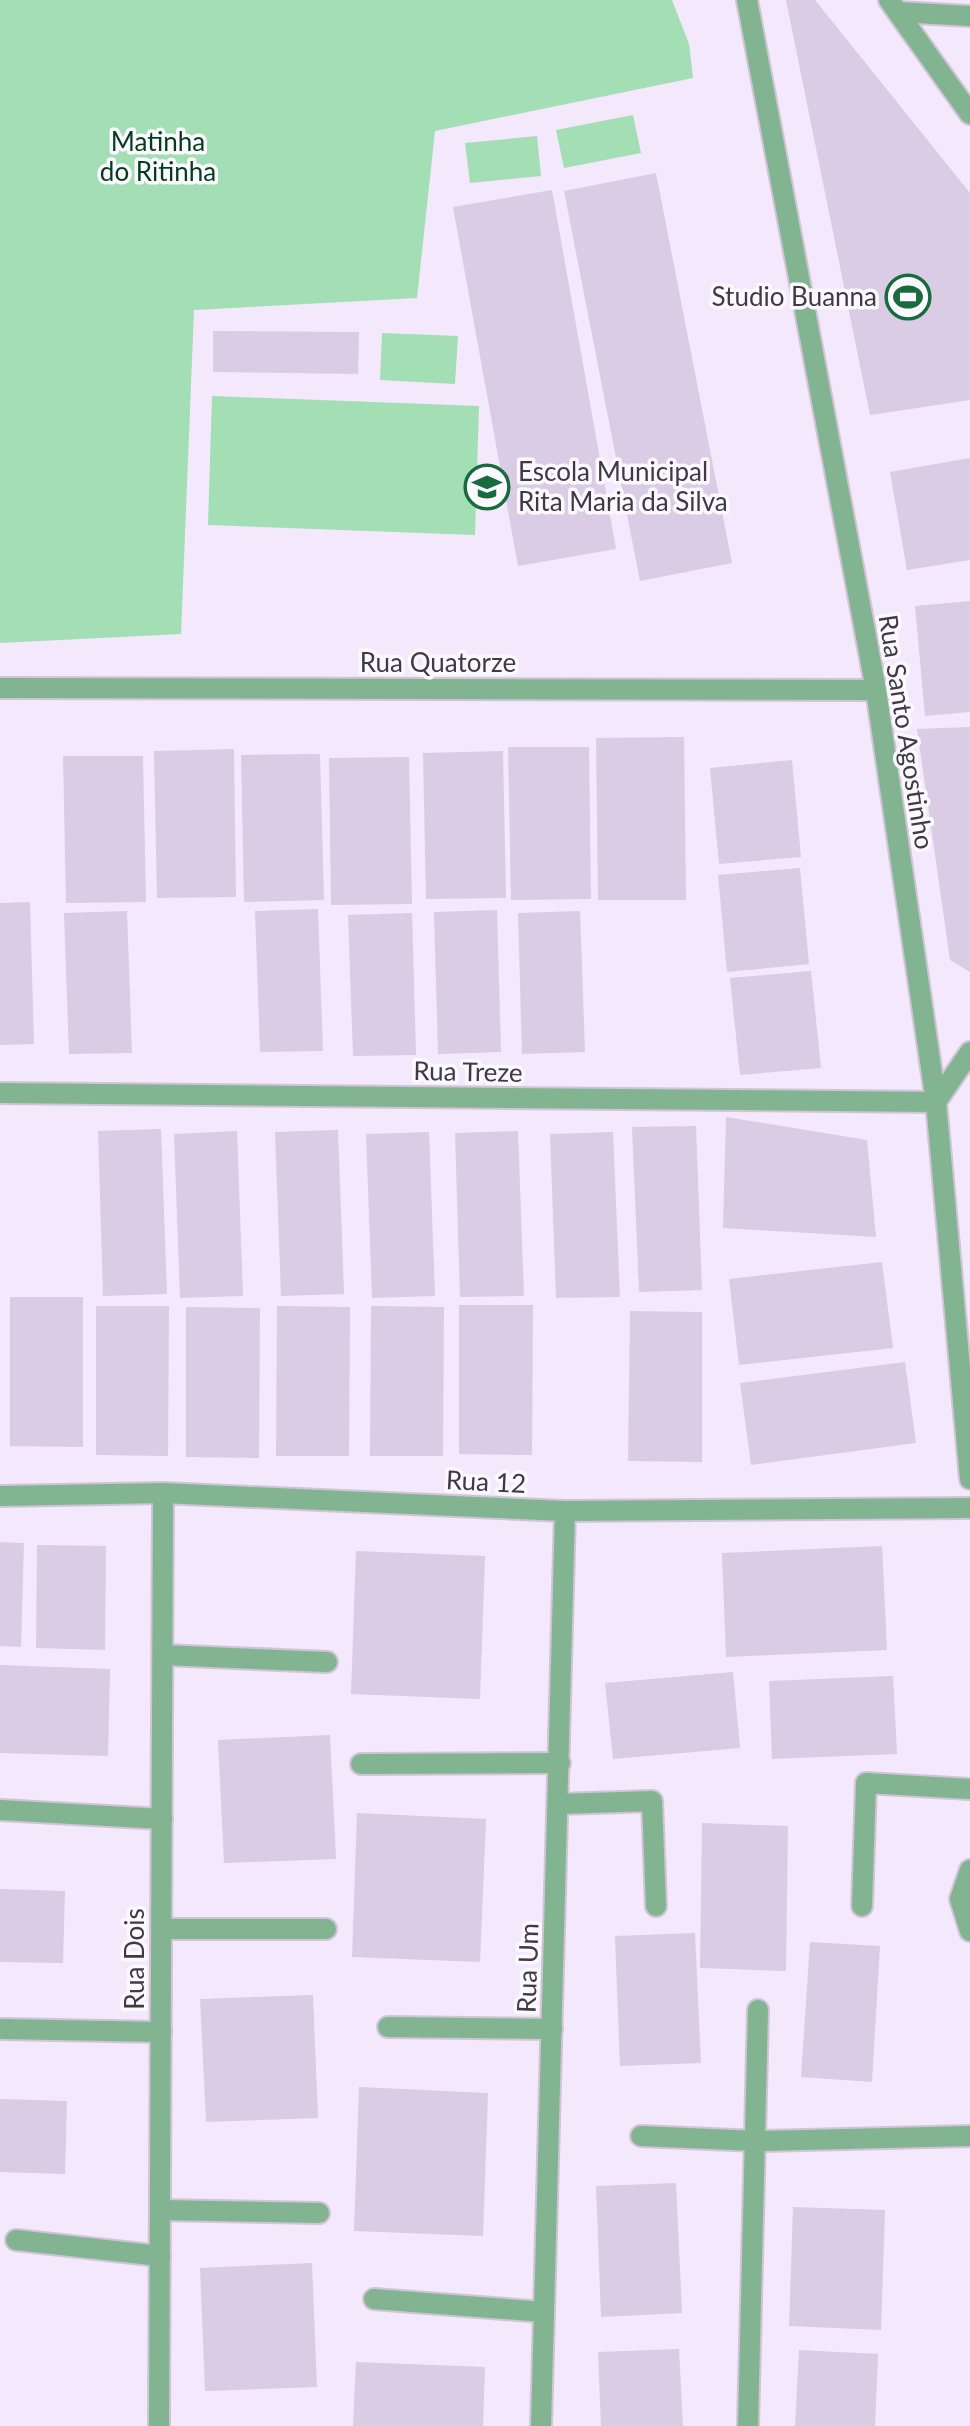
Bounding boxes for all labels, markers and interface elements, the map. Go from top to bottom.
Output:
park label: Matinha do Ritinha [100,125,216,187]
sports icon: Studio Buanna [884,273,932,321]
place label: Studio Buanna [712,280,877,312]
place label: Escola Municipal Rita Maria da Silva [518,455,728,517]
school or university icon: Escola Municipal Rita Maria da Silva [463,463,511,511]
street label: Rua Santo Agostinho [873,612,941,852]
street label: Rua Quatorze [360,646,516,678]
street label: Rua Treze [413,1054,523,1088]
street label: Rua 12 [445,1463,527,1499]
street label: Rua Dois [118,1908,150,2010]
street label: Rua Um [509,1922,545,2013]

